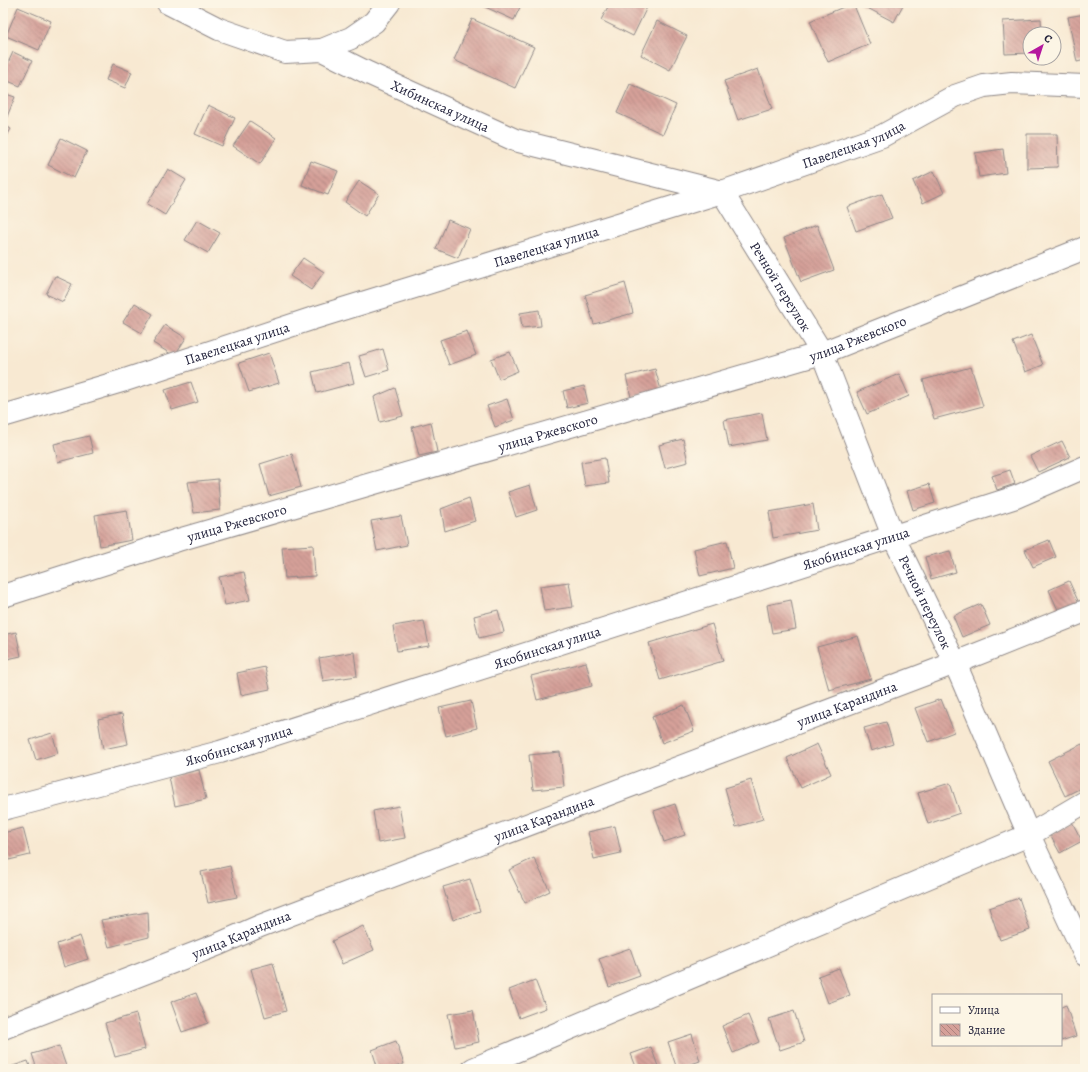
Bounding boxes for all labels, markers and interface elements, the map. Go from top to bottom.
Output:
north arrow [1022,26,1062,66]
text: С [1041,31,1056,47]
street label: Хибинская улица [388,75,493,137]
street label: Павелецкая улица [799,115,909,173]
street label: Павелецкая улица [491,221,602,272]
street label: Речной переулок [746,238,816,335]
street label: улица Ржевского [806,311,909,366]
street label: Павелецкая улица [182,317,292,369]
street label: улица Ржевского [495,409,600,456]
street label: улица Ржевского [184,499,289,547]
street label: Якобинская улица [800,522,912,574]
street label: Речной переулок [894,552,956,652]
street label: Якобинская улица [491,621,604,673]
street label: улица Карандина [793,676,900,732]
street label: Якобинская улица [183,720,295,770]
street label: улица Карандина [490,791,597,847]
street label: улица Карандина [188,906,294,964]
legend [932,994,1062,1046]
text: Улица [968,1002,1000,1018]
text: Здание [968,1022,1005,1038]

